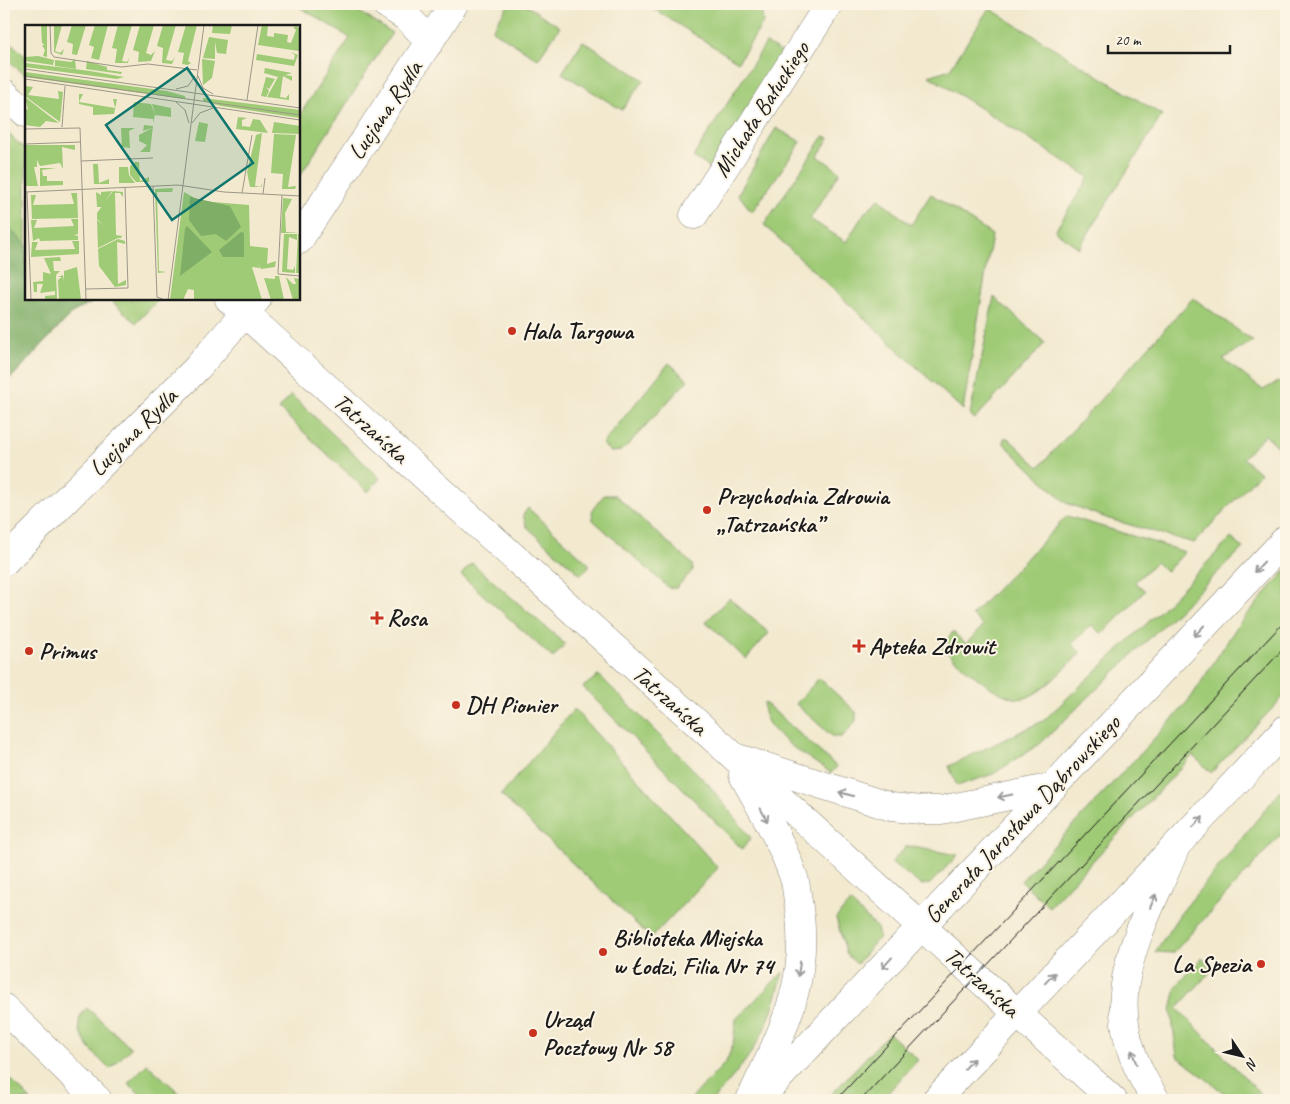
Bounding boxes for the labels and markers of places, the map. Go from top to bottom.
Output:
place label: Hala Targowa [522,316,635,346]
marker: Hala Targowa [506,325,518,337]
place label: Przychodnia Zdrowia „Tatrzańska” [717,481,891,539]
marker: Przychodnia Zdrowia „Tatrzańska” [701,504,713,516]
place label: Rosa [387,603,429,633]
marker: Rosa [371,612,383,624]
place label: Apteka Zdrowit [869,631,998,661]
place label: Primus [39,636,98,666]
marker: Apteka Zdrowit [853,640,865,652]
marker: Primus [23,645,35,657]
place label: DH Pionier [466,690,559,720]
marker: DH Pionier [450,699,462,711]
place label: Biblioteka Miejska w Łodzi, Filia Nr 74 [613,923,777,981]
marker: Biblioteka Miejska w Łodzi, Filia Nr 74 [597,946,609,958]
place label: La Spezia [1172,949,1253,979]
marker: La Spezia [1255,958,1267,970]
place label: Urząd Pocztowy Nr 58 [543,1004,675,1062]
marker: Urząd Pocztowy Nr 58 [527,1027,539,1039]

